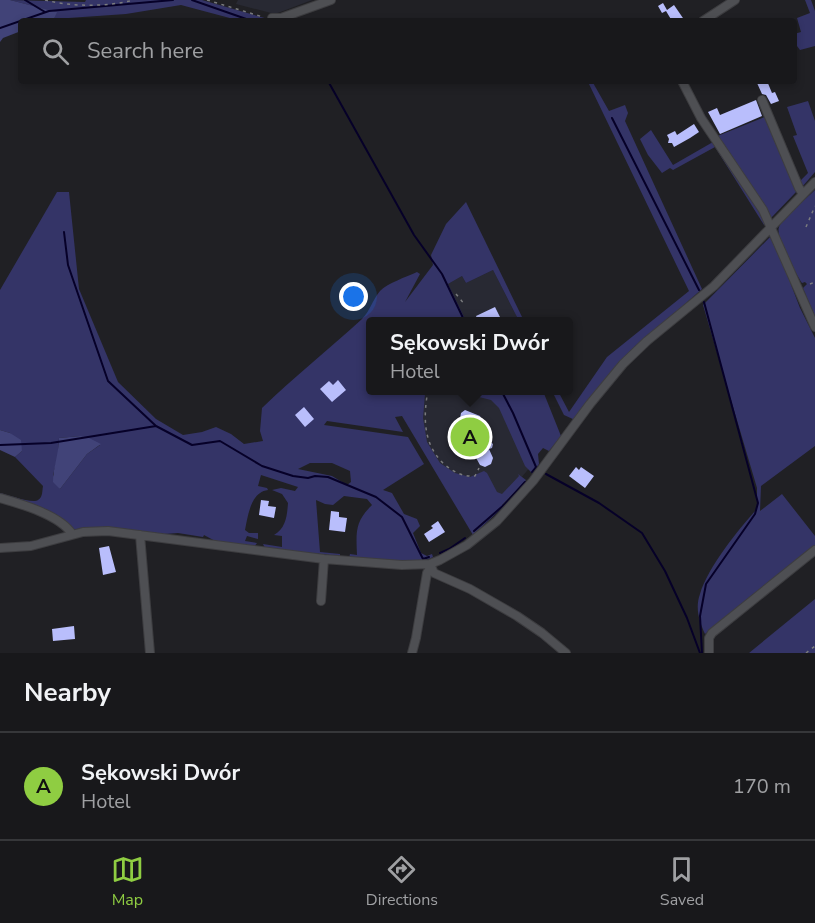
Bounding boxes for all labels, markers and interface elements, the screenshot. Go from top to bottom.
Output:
search box [18,18,797,84]
icon: search [39,35,72,68]
text: Search here [87,36,204,66]
your location [339,282,368,311]
popup [366,317,573,395]
text: Sękowski Dwór [390,328,549,358]
text: Hotel [390,358,440,385]
pin: A [450,414,490,460]
text: Nearby [24,675,111,710]
text: Sękowski Dwór [81,758,240,788]
text: A [36,773,51,800]
text: 170 m [733,773,791,800]
text: Hotel [81,788,131,815]
tab: Map [111,853,144,911]
tab: Directions [366,853,438,911]
tab: Saved [660,853,704,911]

